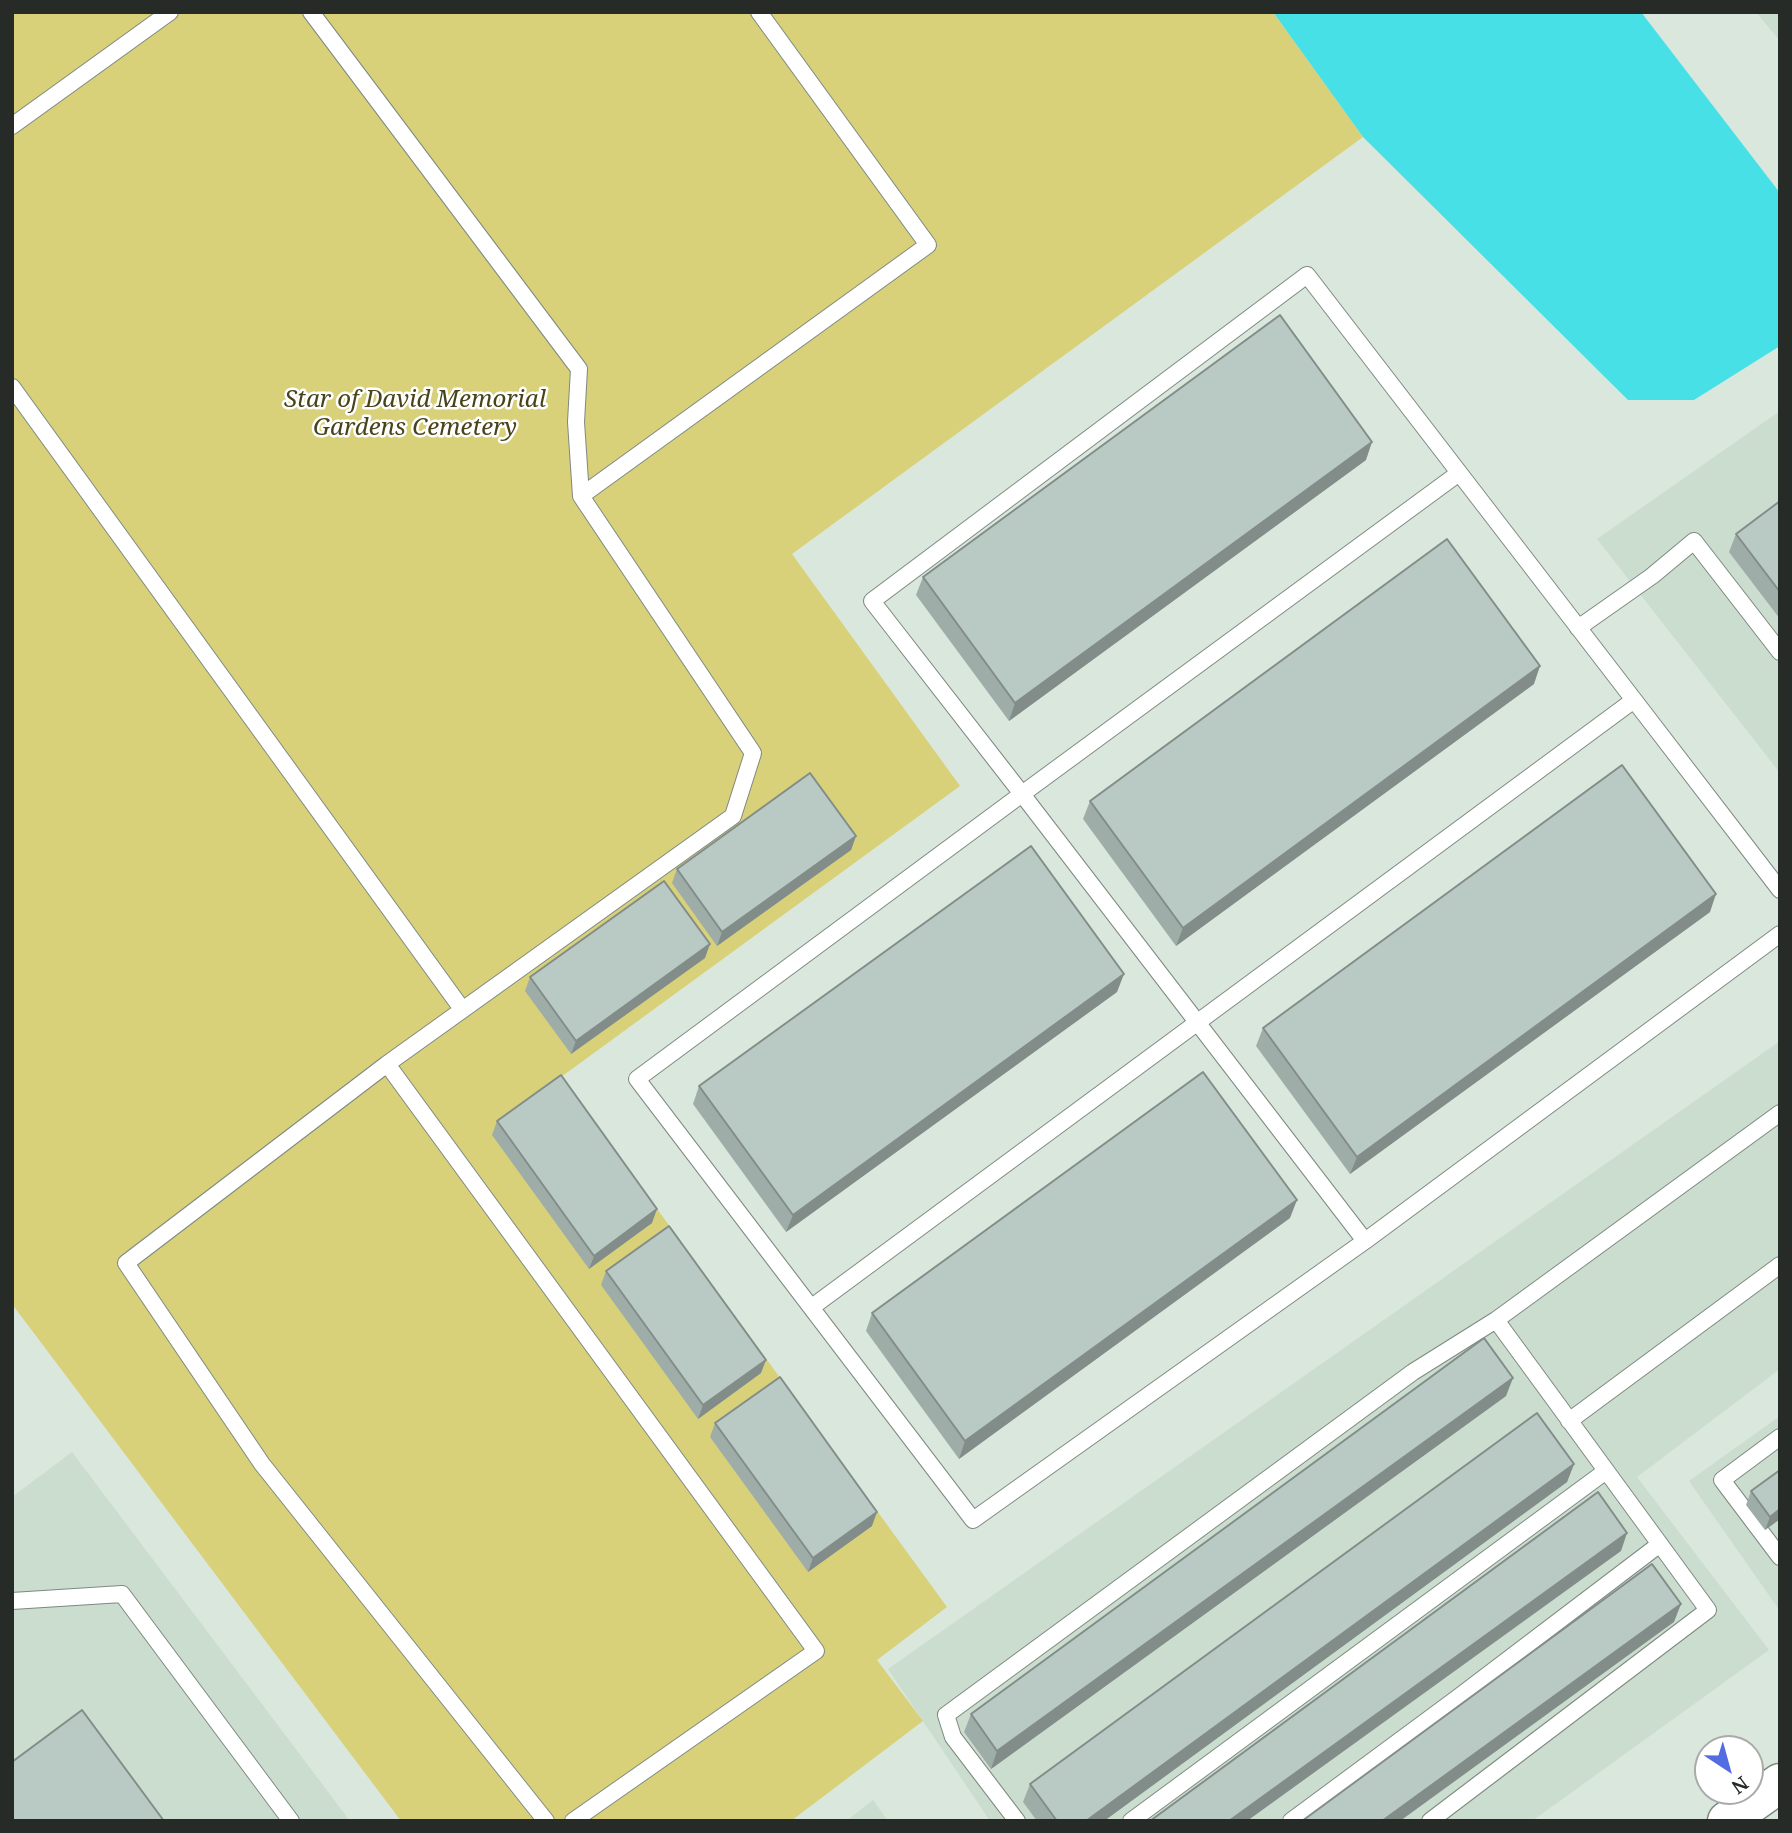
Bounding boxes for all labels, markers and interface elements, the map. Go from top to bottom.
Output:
park label: Star of David Memorial Gardens Cemetery [284,386,546,442]
north arrow [1694,1735,1764,1805]
text: N [1726,1770,1754,1800]

